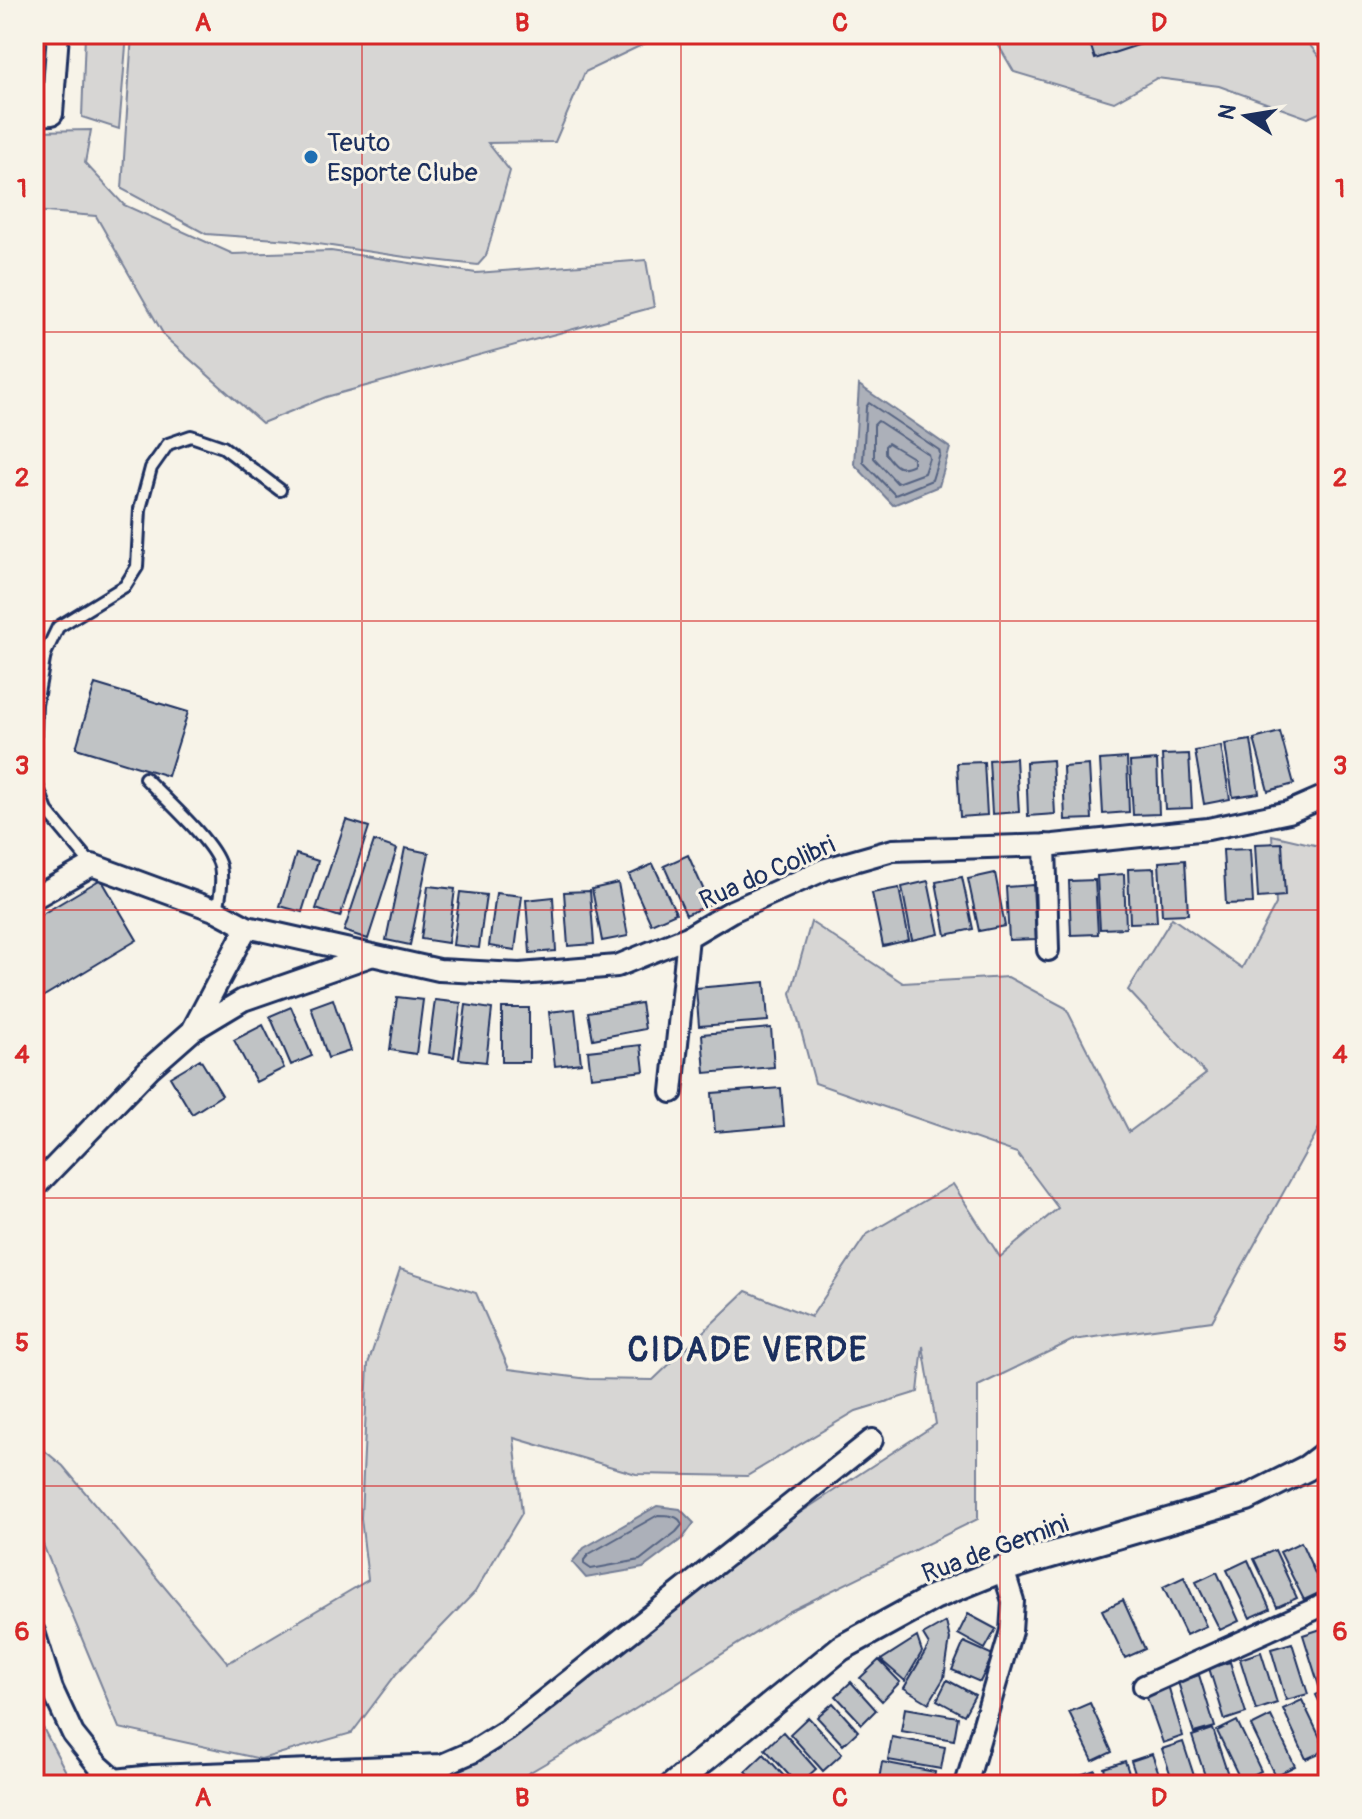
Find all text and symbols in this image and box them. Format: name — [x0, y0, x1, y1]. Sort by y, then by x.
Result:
text: A — [195, 7, 212, 39]
text: B — [515, 7, 529, 39]
text: C — [832, 7, 848, 39]
text: D — [1151, 7, 1167, 39]
north arrow — [1206, 76, 1286, 156]
text: N — [1212, 102, 1243, 122]
place label: Teuto Esporte Clube — [327, 127, 478, 189]
marker: Teuto Esporte Clube — [302, 148, 320, 166]
text: 1 — [17, 173, 27, 205]
text: 1 — [1335, 173, 1345, 205]
text: 2 — [15, 462, 29, 494]
text: 2 — [1333, 462, 1347, 494]
text: 3 — [15, 750, 29, 782]
text: 3 — [1333, 750, 1347, 782]
street label: Rua do Colibri — [695, 829, 840, 917]
text: 4 — [14, 1039, 30, 1071]
text: 4 — [1332, 1039, 1348, 1071]
text: 5 — [15, 1327, 29, 1359]
text: 5 — [1333, 1327, 1347, 1359]
district label: CIDADE VERDE — [627, 1329, 869, 1372]
street label: Rua de Gemini — [918, 1508, 1073, 1590]
text: 6 — [14, 1616, 30, 1648]
text: 6 — [1332, 1616, 1348, 1648]
text: A — [195, 1782, 212, 1814]
text: B — [515, 1782, 529, 1814]
text: C — [832, 1782, 848, 1814]
text: D — [1151, 1782, 1167, 1814]

